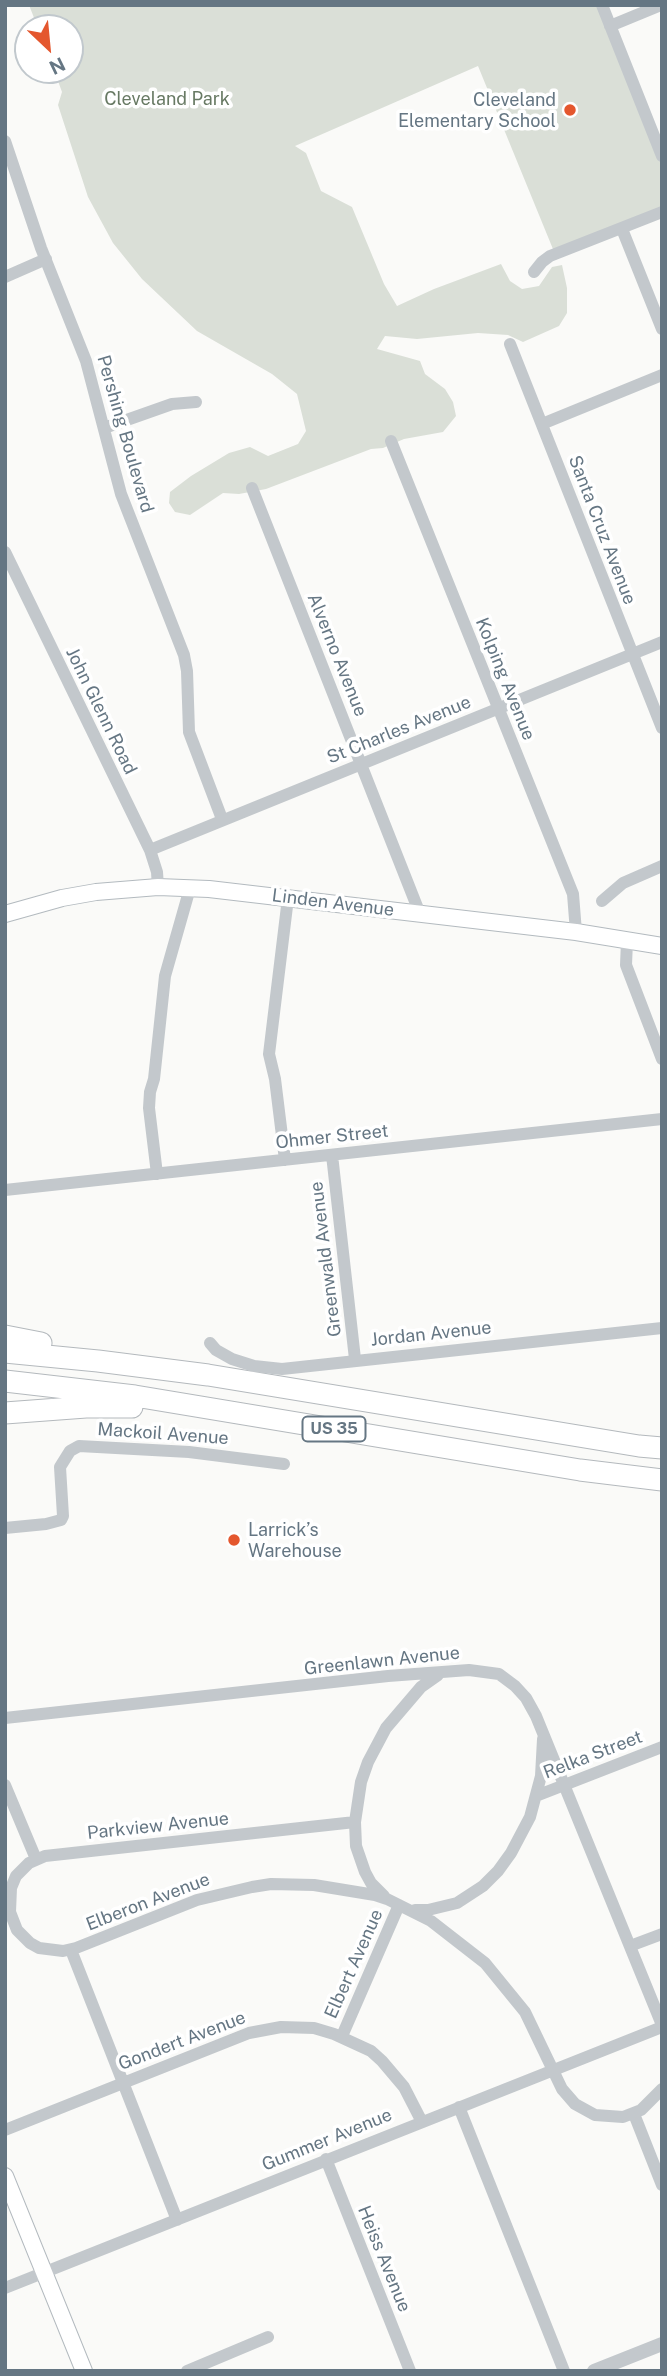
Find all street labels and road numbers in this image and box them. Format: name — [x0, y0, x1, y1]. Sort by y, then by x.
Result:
street label: Pershing Boulevard — [92, 353, 158, 515]
street label: Santa Cruz Avenue — [564, 452, 640, 608]
street label: Alverno Avenue — [302, 590, 372, 720]
street label: Kolping Avenue — [471, 615, 539, 743]
street label: John Glenn Road — [61, 644, 141, 778]
street label: St Charles Avenue — [324, 691, 474, 769]
street label: Linden Avenue — [271, 885, 395, 921]
street label: Ohmer Street — [275, 1120, 389, 1154]
street label: Greenwald Avenue — [306, 1180, 346, 1338]
street label: Jordan Avenue — [370, 1317, 492, 1351]
road number: US 35 — [302, 1416, 366, 1442]
street label: Mackoil Avenue — [97, 1419, 229, 1449]
street label: Greenlawn Avenue — [303, 1642, 461, 1680]
street label: Relka Street — [540, 1726, 646, 1784]
street label: Parkview Avenue — [86, 1808, 230, 1844]
street label: Elberon Avenue — [83, 1868, 213, 1936]
street label: Elbert Avenue — [320, 1906, 388, 2022]
street label: Gondert Avenue — [115, 2007, 249, 2075]
street label: Gummer Avenue — [259, 2104, 395, 2176]
street label: Heiss Avenue — [353, 2203, 415, 2315]

